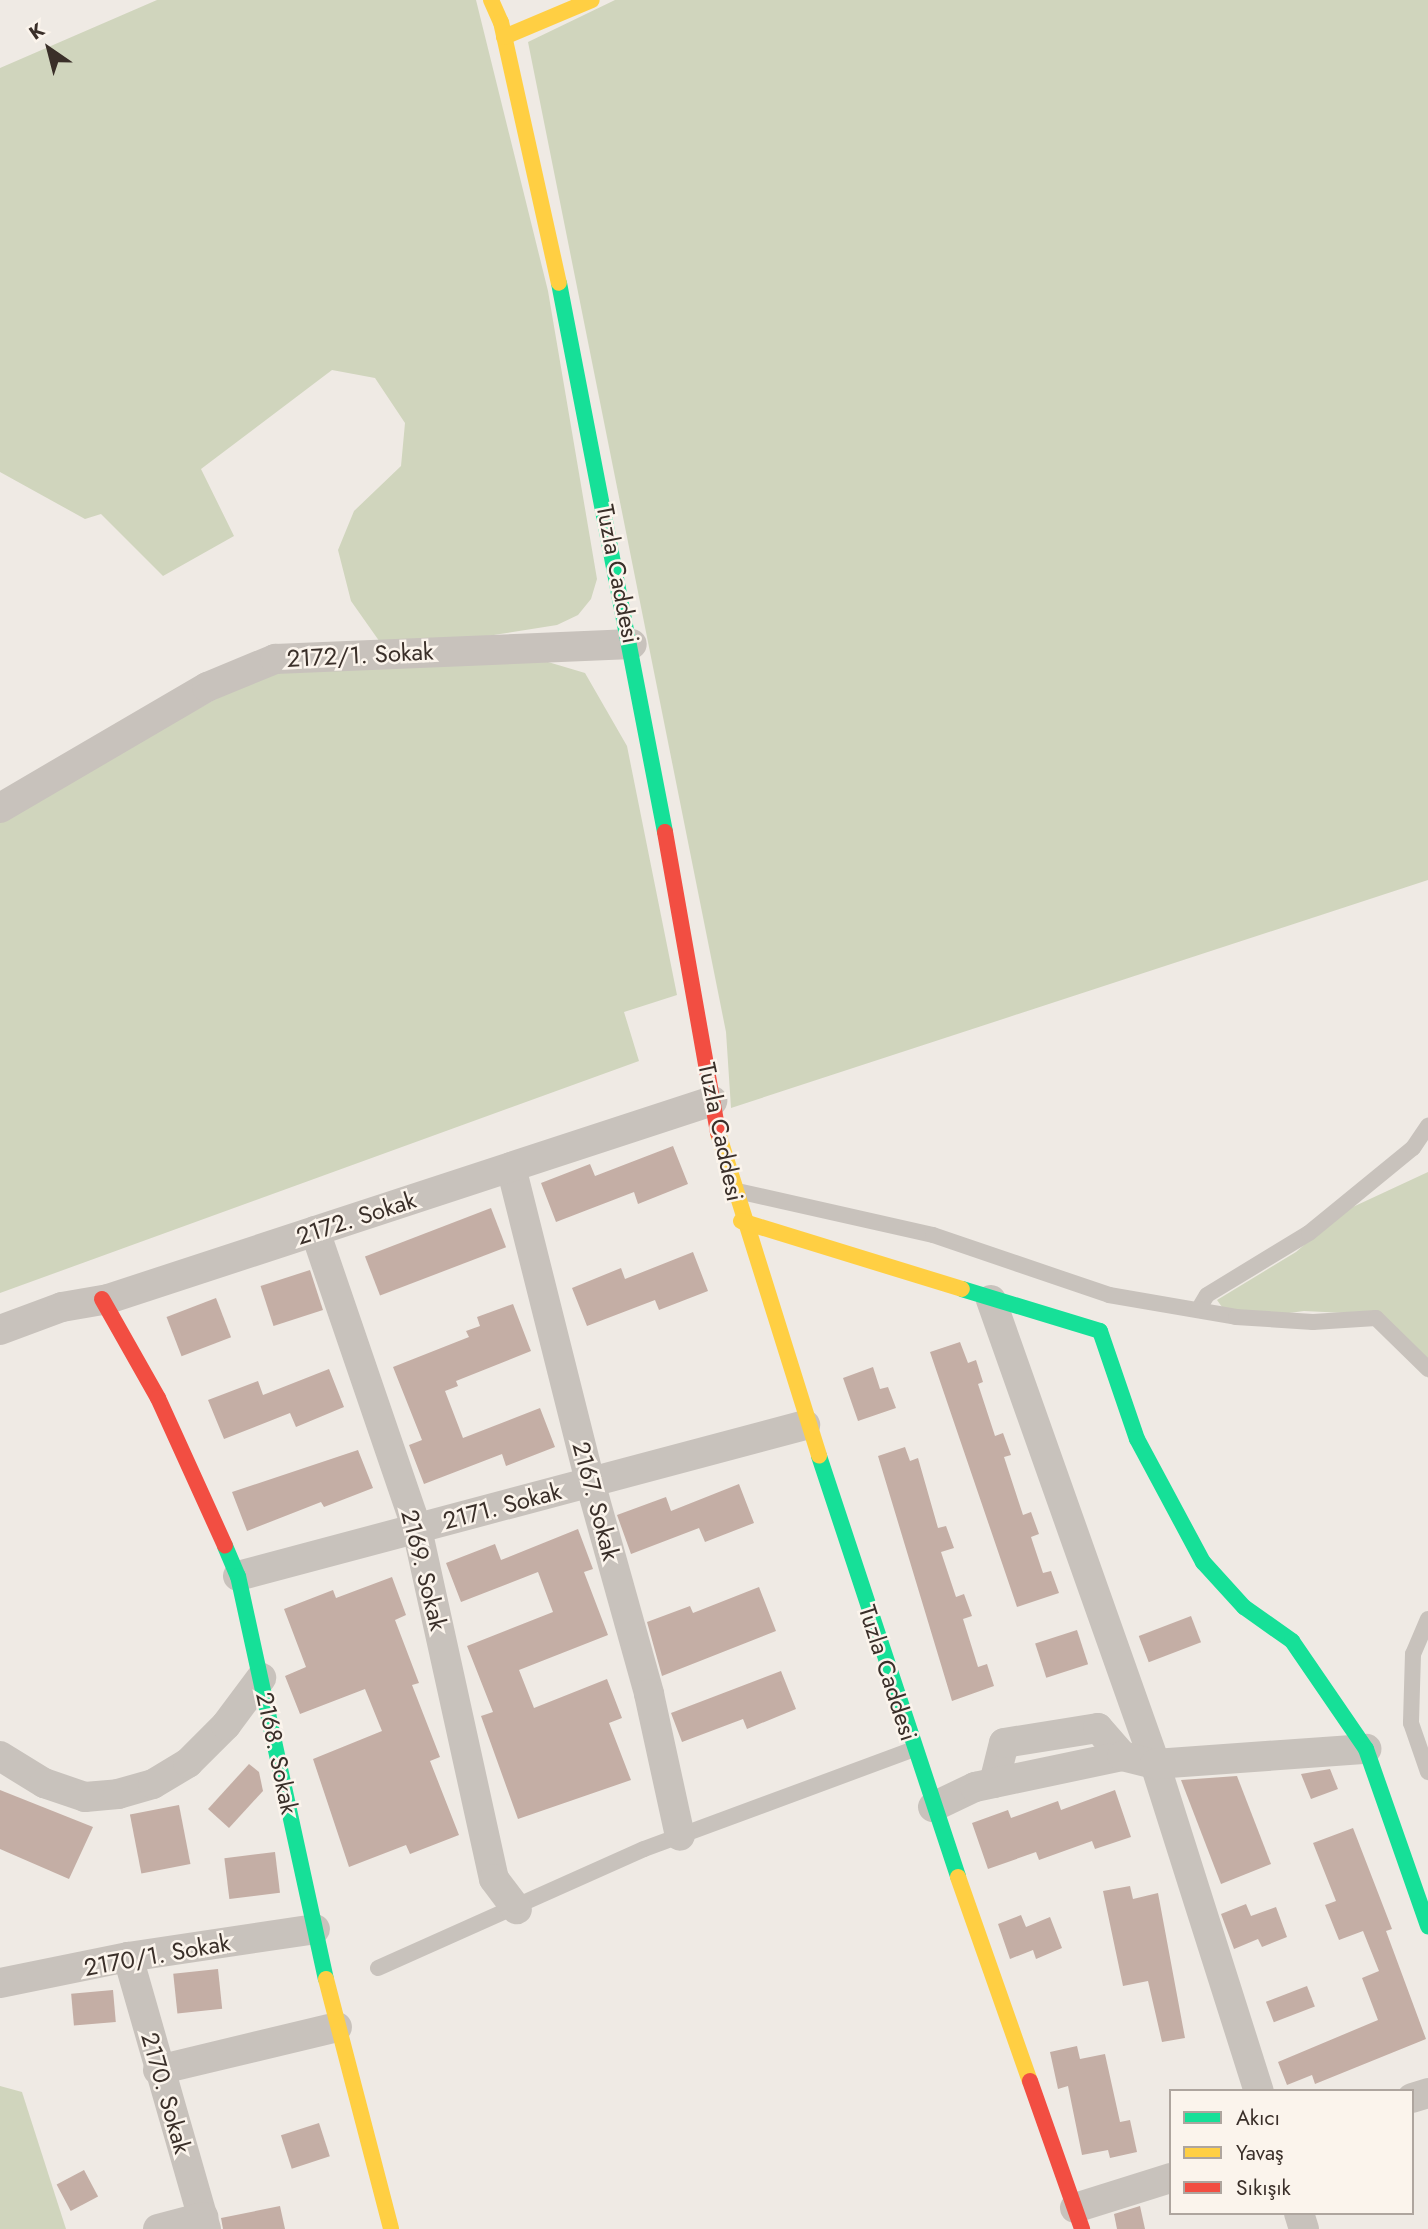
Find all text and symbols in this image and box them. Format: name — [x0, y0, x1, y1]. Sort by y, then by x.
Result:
north arrow — [14, 14, 84, 84]
text: K — [23, 17, 50, 46]
street label: Tuzla Caddesi — [590, 502, 646, 646]
street label: 2172/1. Sokak — [286, 637, 434, 673]
street label: Tuzla Caddesi — [692, 1060, 750, 1204]
street label: 2172. Sokak — [293, 1185, 419, 1251]
street label: 2167. Sokak — [566, 1438, 626, 1564]
street label: 2171. Sokak — [440, 1476, 564, 1536]
street label: 2169. Sokak — [395, 1506, 453, 1634]
street label: Tuzla Caddesi — [853, 1602, 923, 1744]
street label: 2168. Sokak — [250, 1689, 304, 1817]
street label: 2170/1. Sokak — [82, 1928, 232, 1982]
street label: 2170. Sokak — [135, 2029, 197, 2157]
legend — [1169, 2089, 1414, 2215]
text: Akıcı — [1236, 2103, 1280, 2133]
text: Yavaş — [1236, 2138, 1283, 2168]
text: Sıkışık — [1236, 2173, 1291, 2203]

